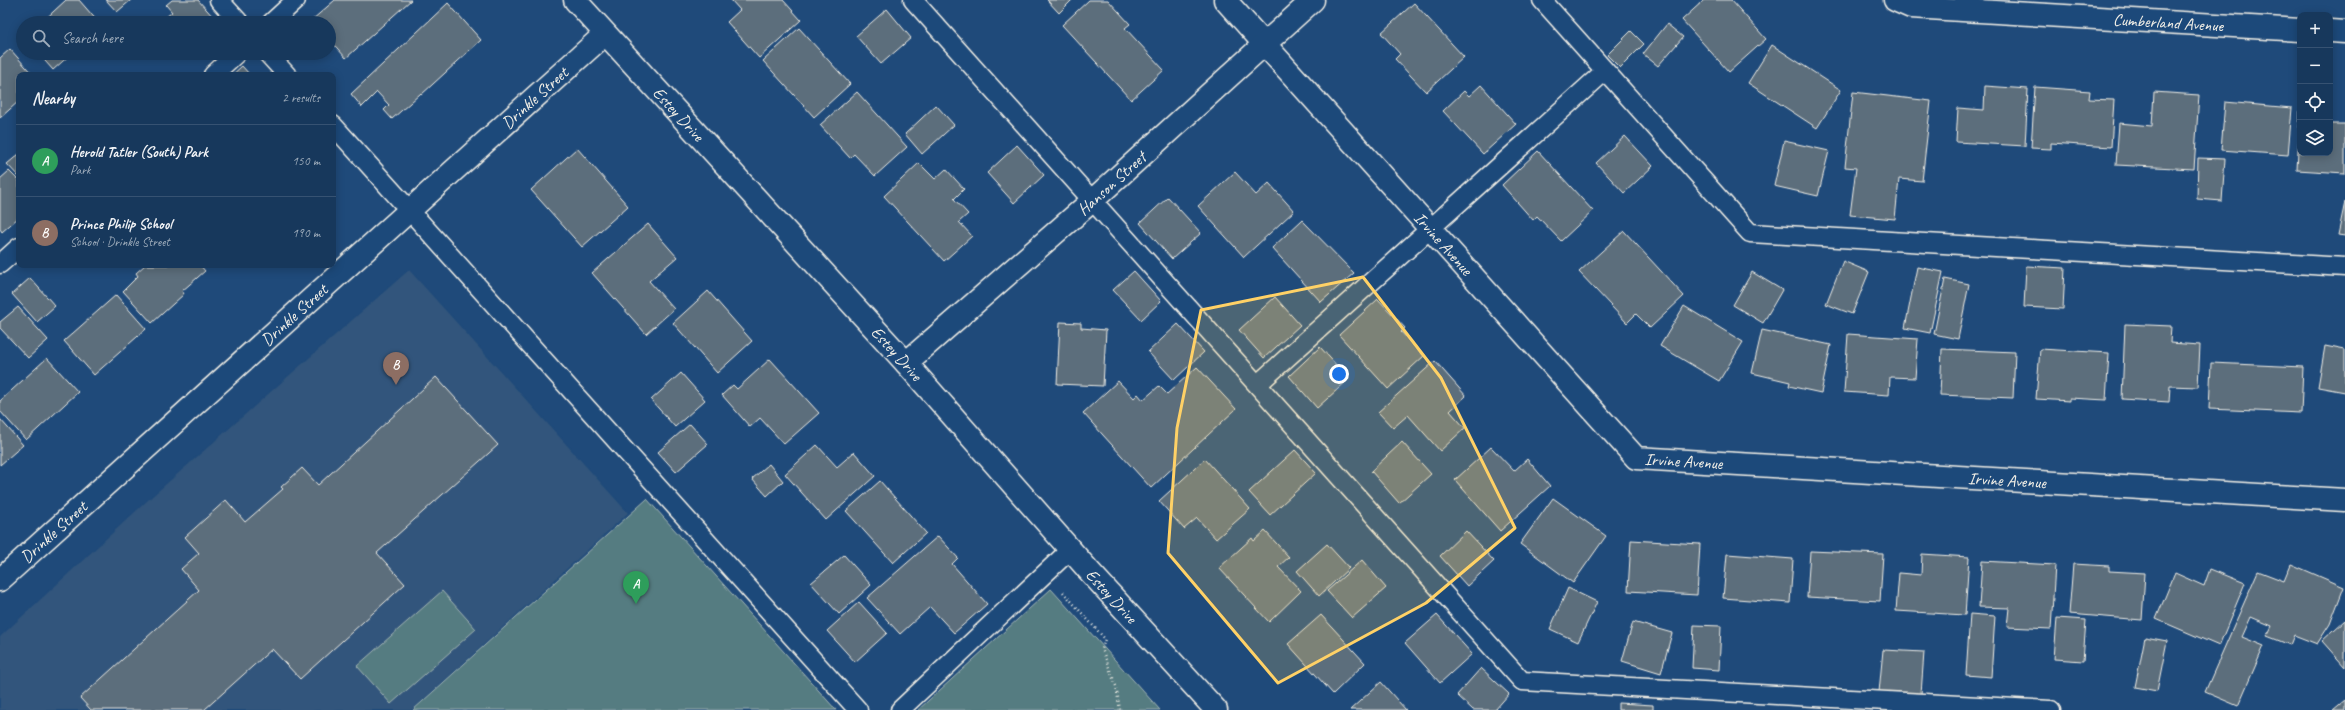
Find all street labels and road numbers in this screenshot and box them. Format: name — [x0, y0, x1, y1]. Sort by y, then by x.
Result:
street label: Cumberland Avenue — [2112, 9, 2225, 37]
street label: Drinkle Street — [497, 61, 574, 133]
street label: Estey Drive — [648, 83, 710, 147]
street label: Hanson Street — [1073, 146, 1152, 220]
street label: Irvine Avenue — [1409, 208, 1478, 281]
street label: Drinkle Street — [257, 278, 334, 351]
street label: Estey Drive — [867, 322, 928, 386]
street label: Irvine Avenue — [1644, 449, 1725, 474]
street label: Irvine Avenue — [1967, 468, 2048, 493]
street label: Drinkle Street — [16, 495, 93, 568]
street label: Estey Drive — [1081, 565, 1143, 629]

